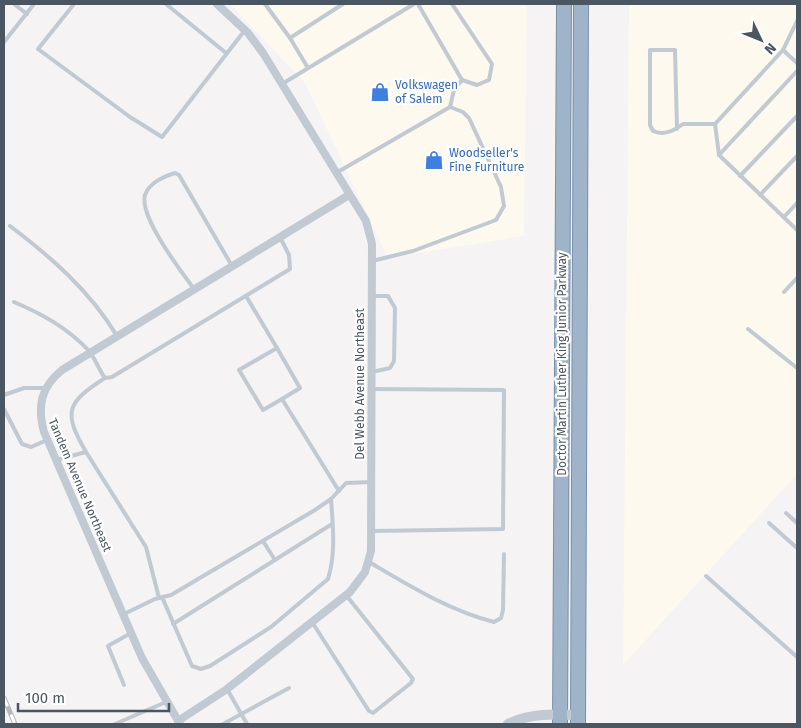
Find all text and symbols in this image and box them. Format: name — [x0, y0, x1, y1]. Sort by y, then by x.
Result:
north arrow — [736, 15, 786, 65]
text: N — [761, 39, 780, 58]
place label: Volkswagen of Salem — [395, 78, 458, 106]
shop icon: Volkswagen of Salem — [369, 81, 391, 103]
place label: Woodseller's Fine Furniture — [449, 146, 524, 174]
shop icon: Woodseller's Fine Furniture — [423, 149, 445, 171]
street label: Doctor Martin Luther King Junior Parkway — [555, 252, 569, 476]
street label: Del Webb Avenue Northeast — [353, 307, 367, 460]
street label: Tandem Avenue Northeast — [46, 416, 115, 554]
scale bar — [18, 680, 169, 712]
text: 100 m — [25, 689, 65, 707]

